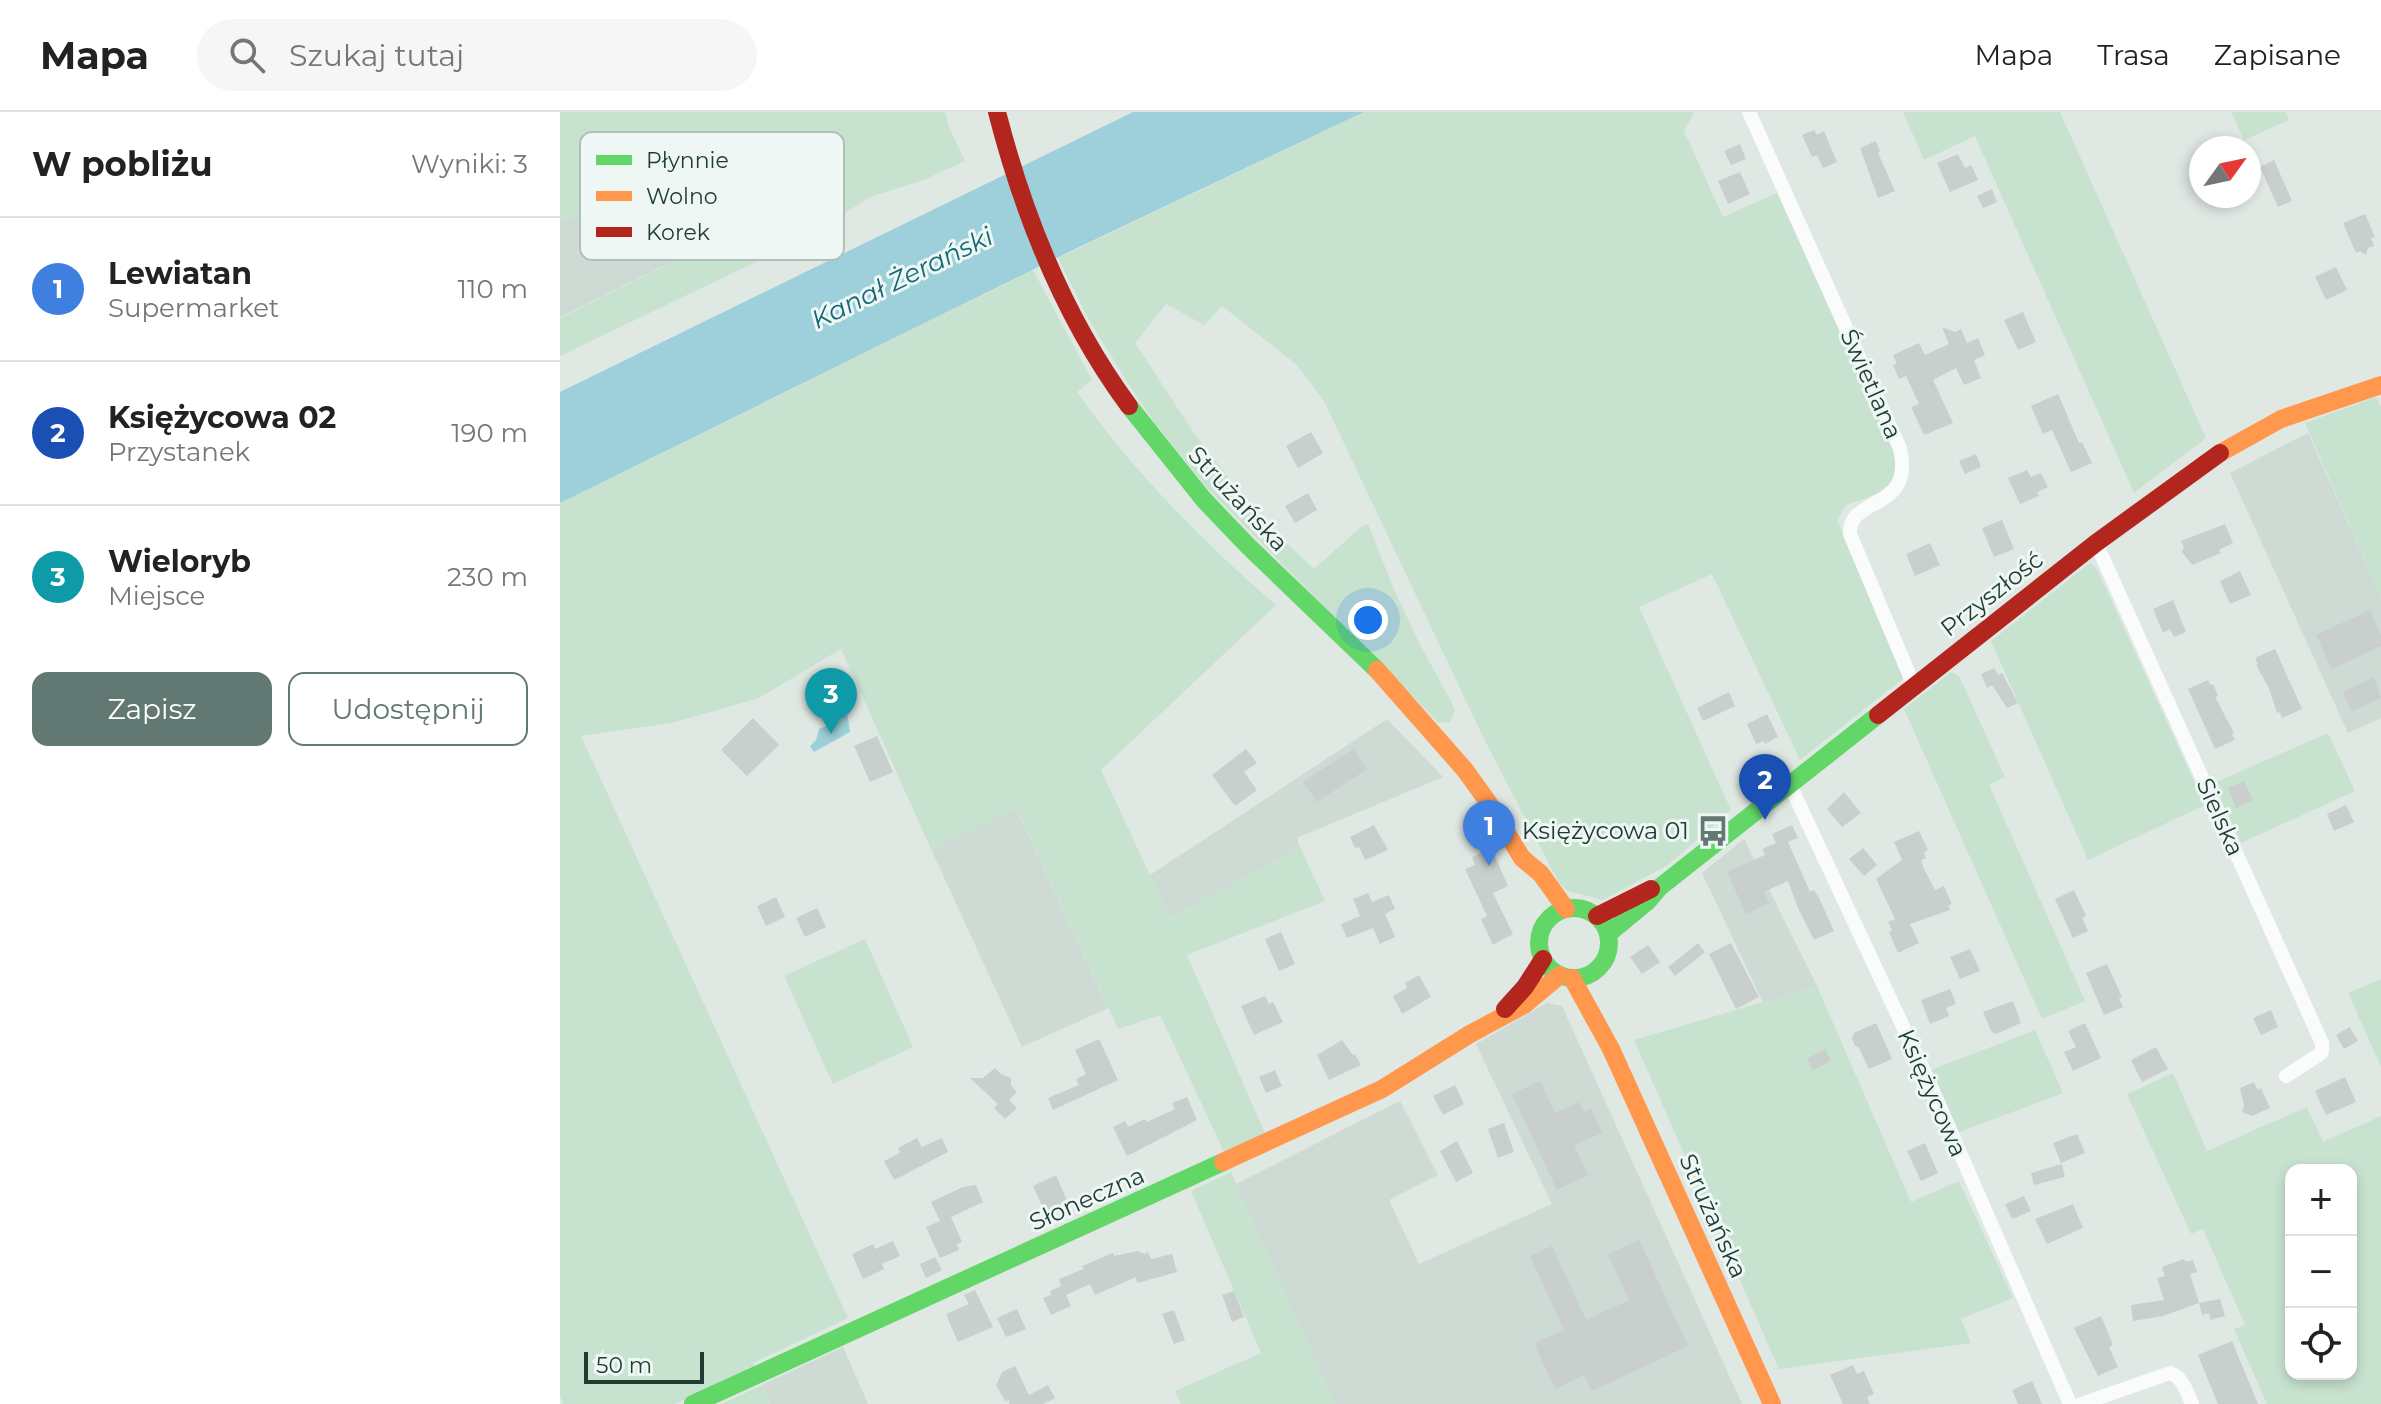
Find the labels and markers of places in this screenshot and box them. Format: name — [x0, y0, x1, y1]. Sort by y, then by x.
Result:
pin: 3 — [805, 668, 857, 734]
pin: 2 — [1739, 754, 1791, 820]
pin: 1 — [1463, 800, 1515, 866]
bus stop icon: Księżycowa 01 — [1696, 814, 1730, 848]
place label: Księżycowa 01 — [1522, 816, 1689, 845]

